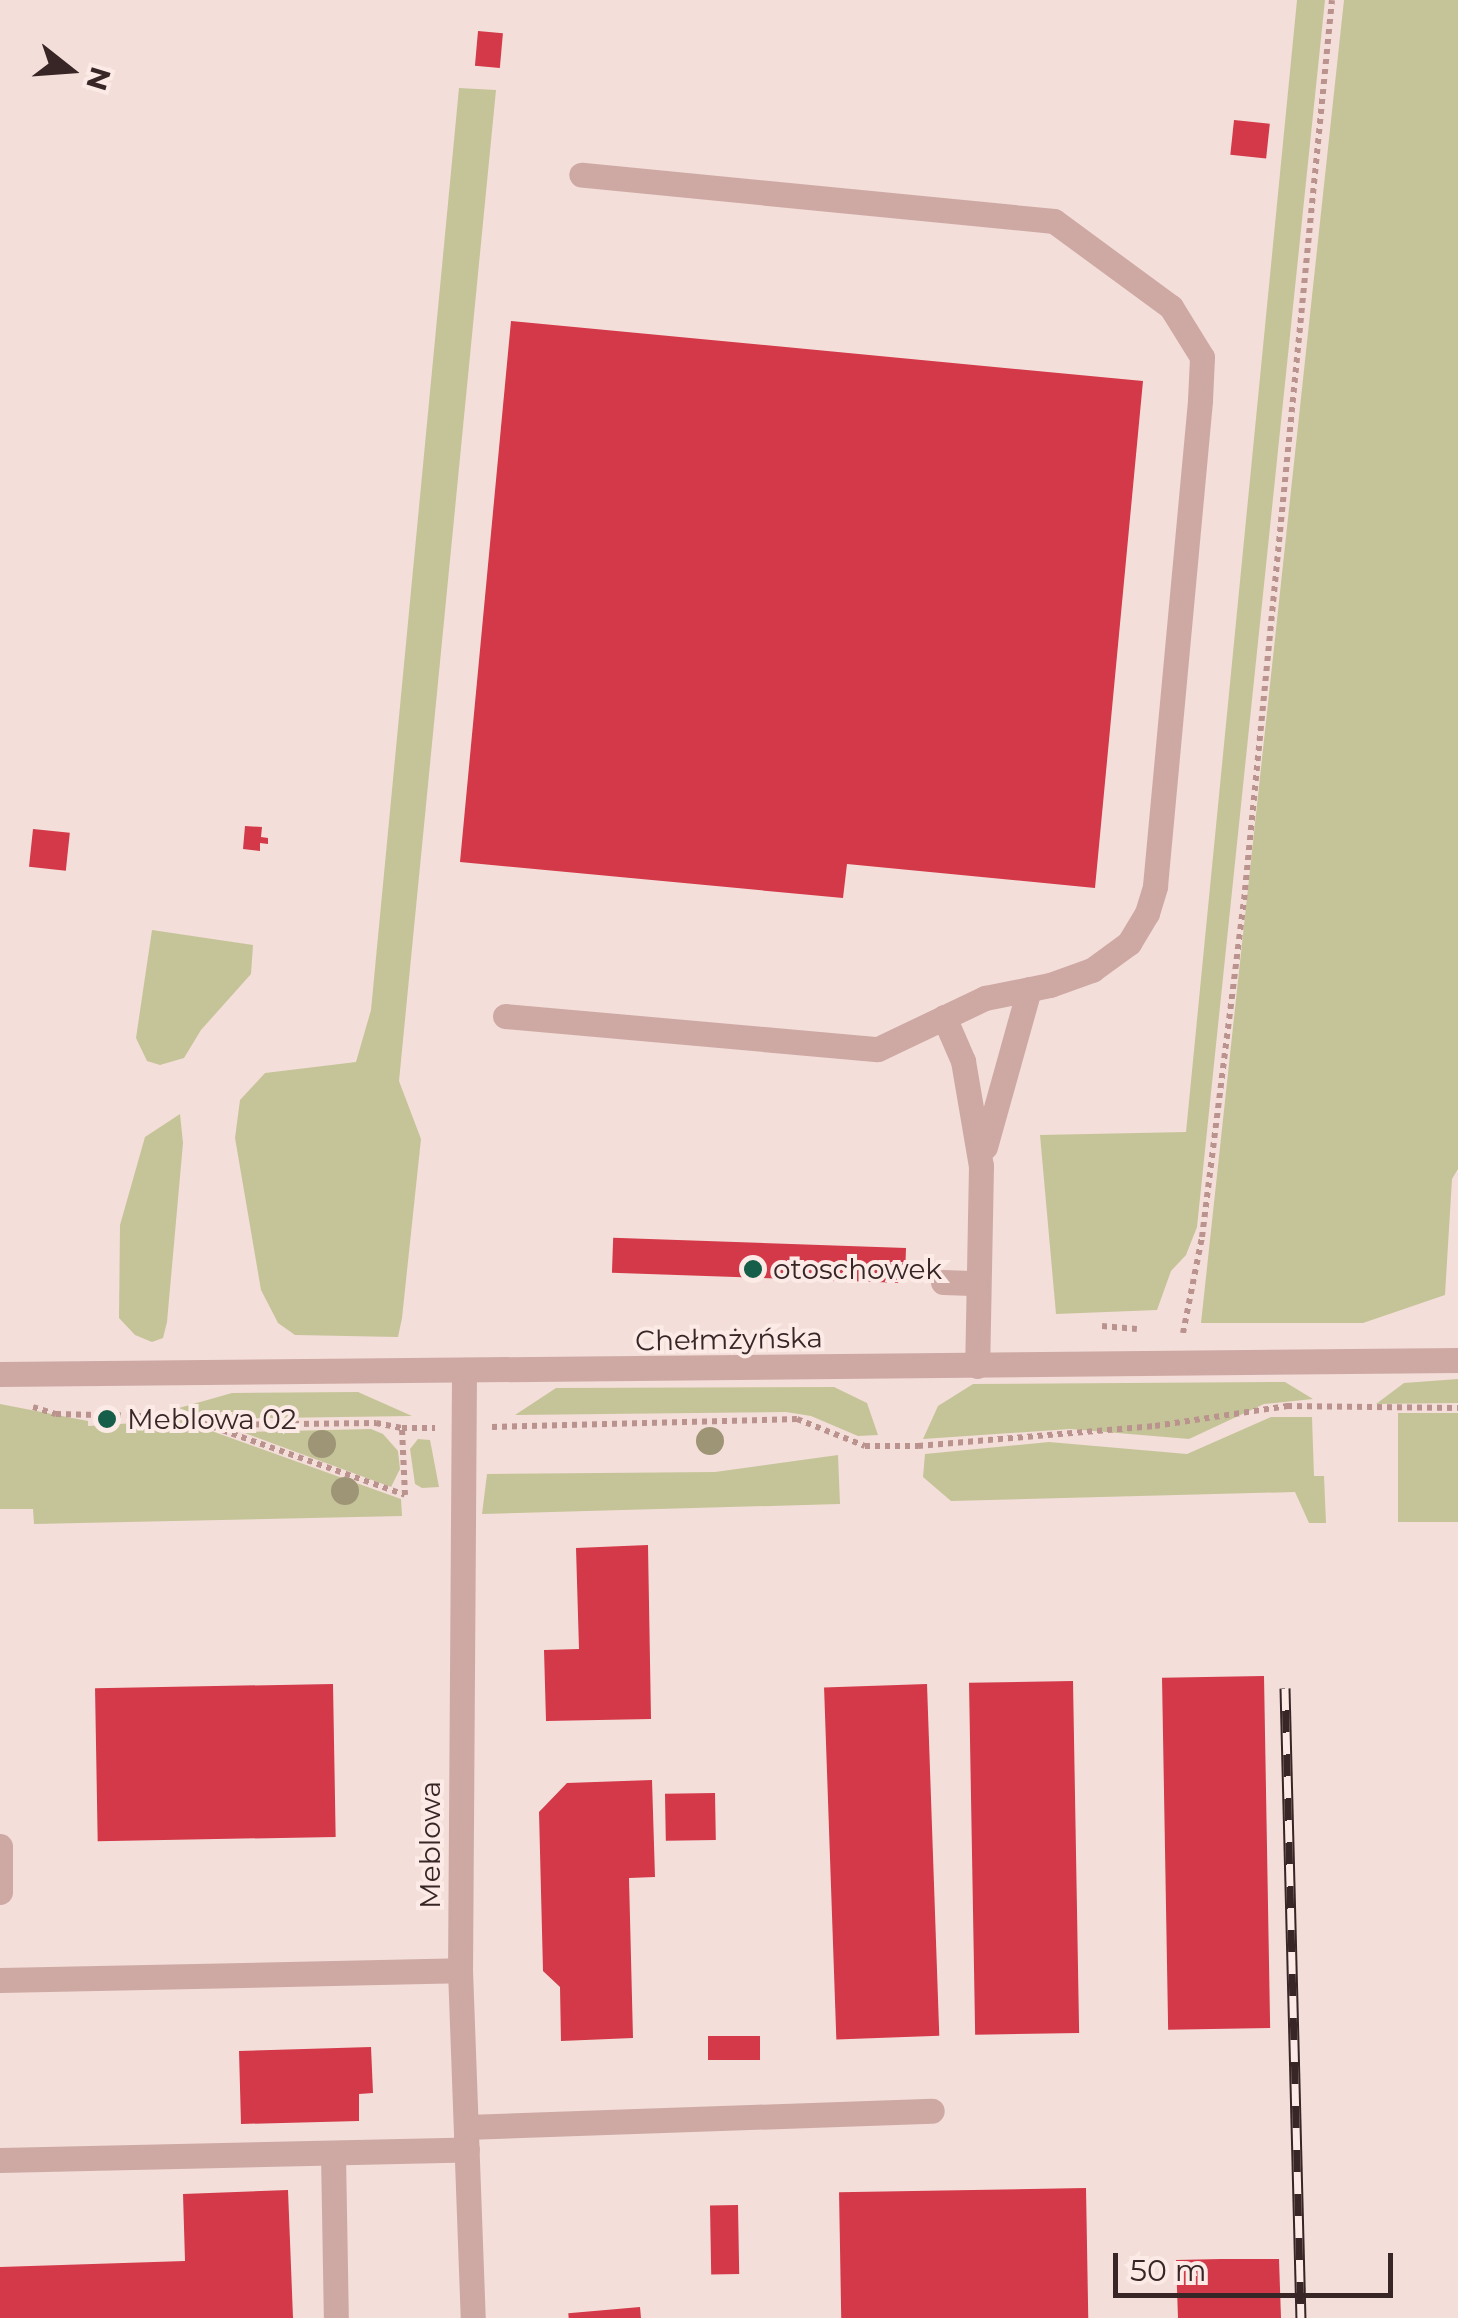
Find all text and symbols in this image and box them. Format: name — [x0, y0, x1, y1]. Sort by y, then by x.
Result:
north arrow — [20, 20, 120, 120]
text: N — [79, 63, 118, 95]
place label: otoschowek — [773, 1252, 942, 1286]
marker: otoschowek — [742, 1258, 764, 1280]
street label: Chełmżyńska — [635, 1321, 823, 1357]
place label: Meblowa 02 — [127, 1402, 297, 1436]
marker: Meblowa 02 — [96, 1408, 118, 1430]
street label: Meblowa — [413, 1781, 447, 1909]
scale bar — [1118, 2233, 1398, 2295]
text: 50 m — [1130, 2252, 1207, 2289]

